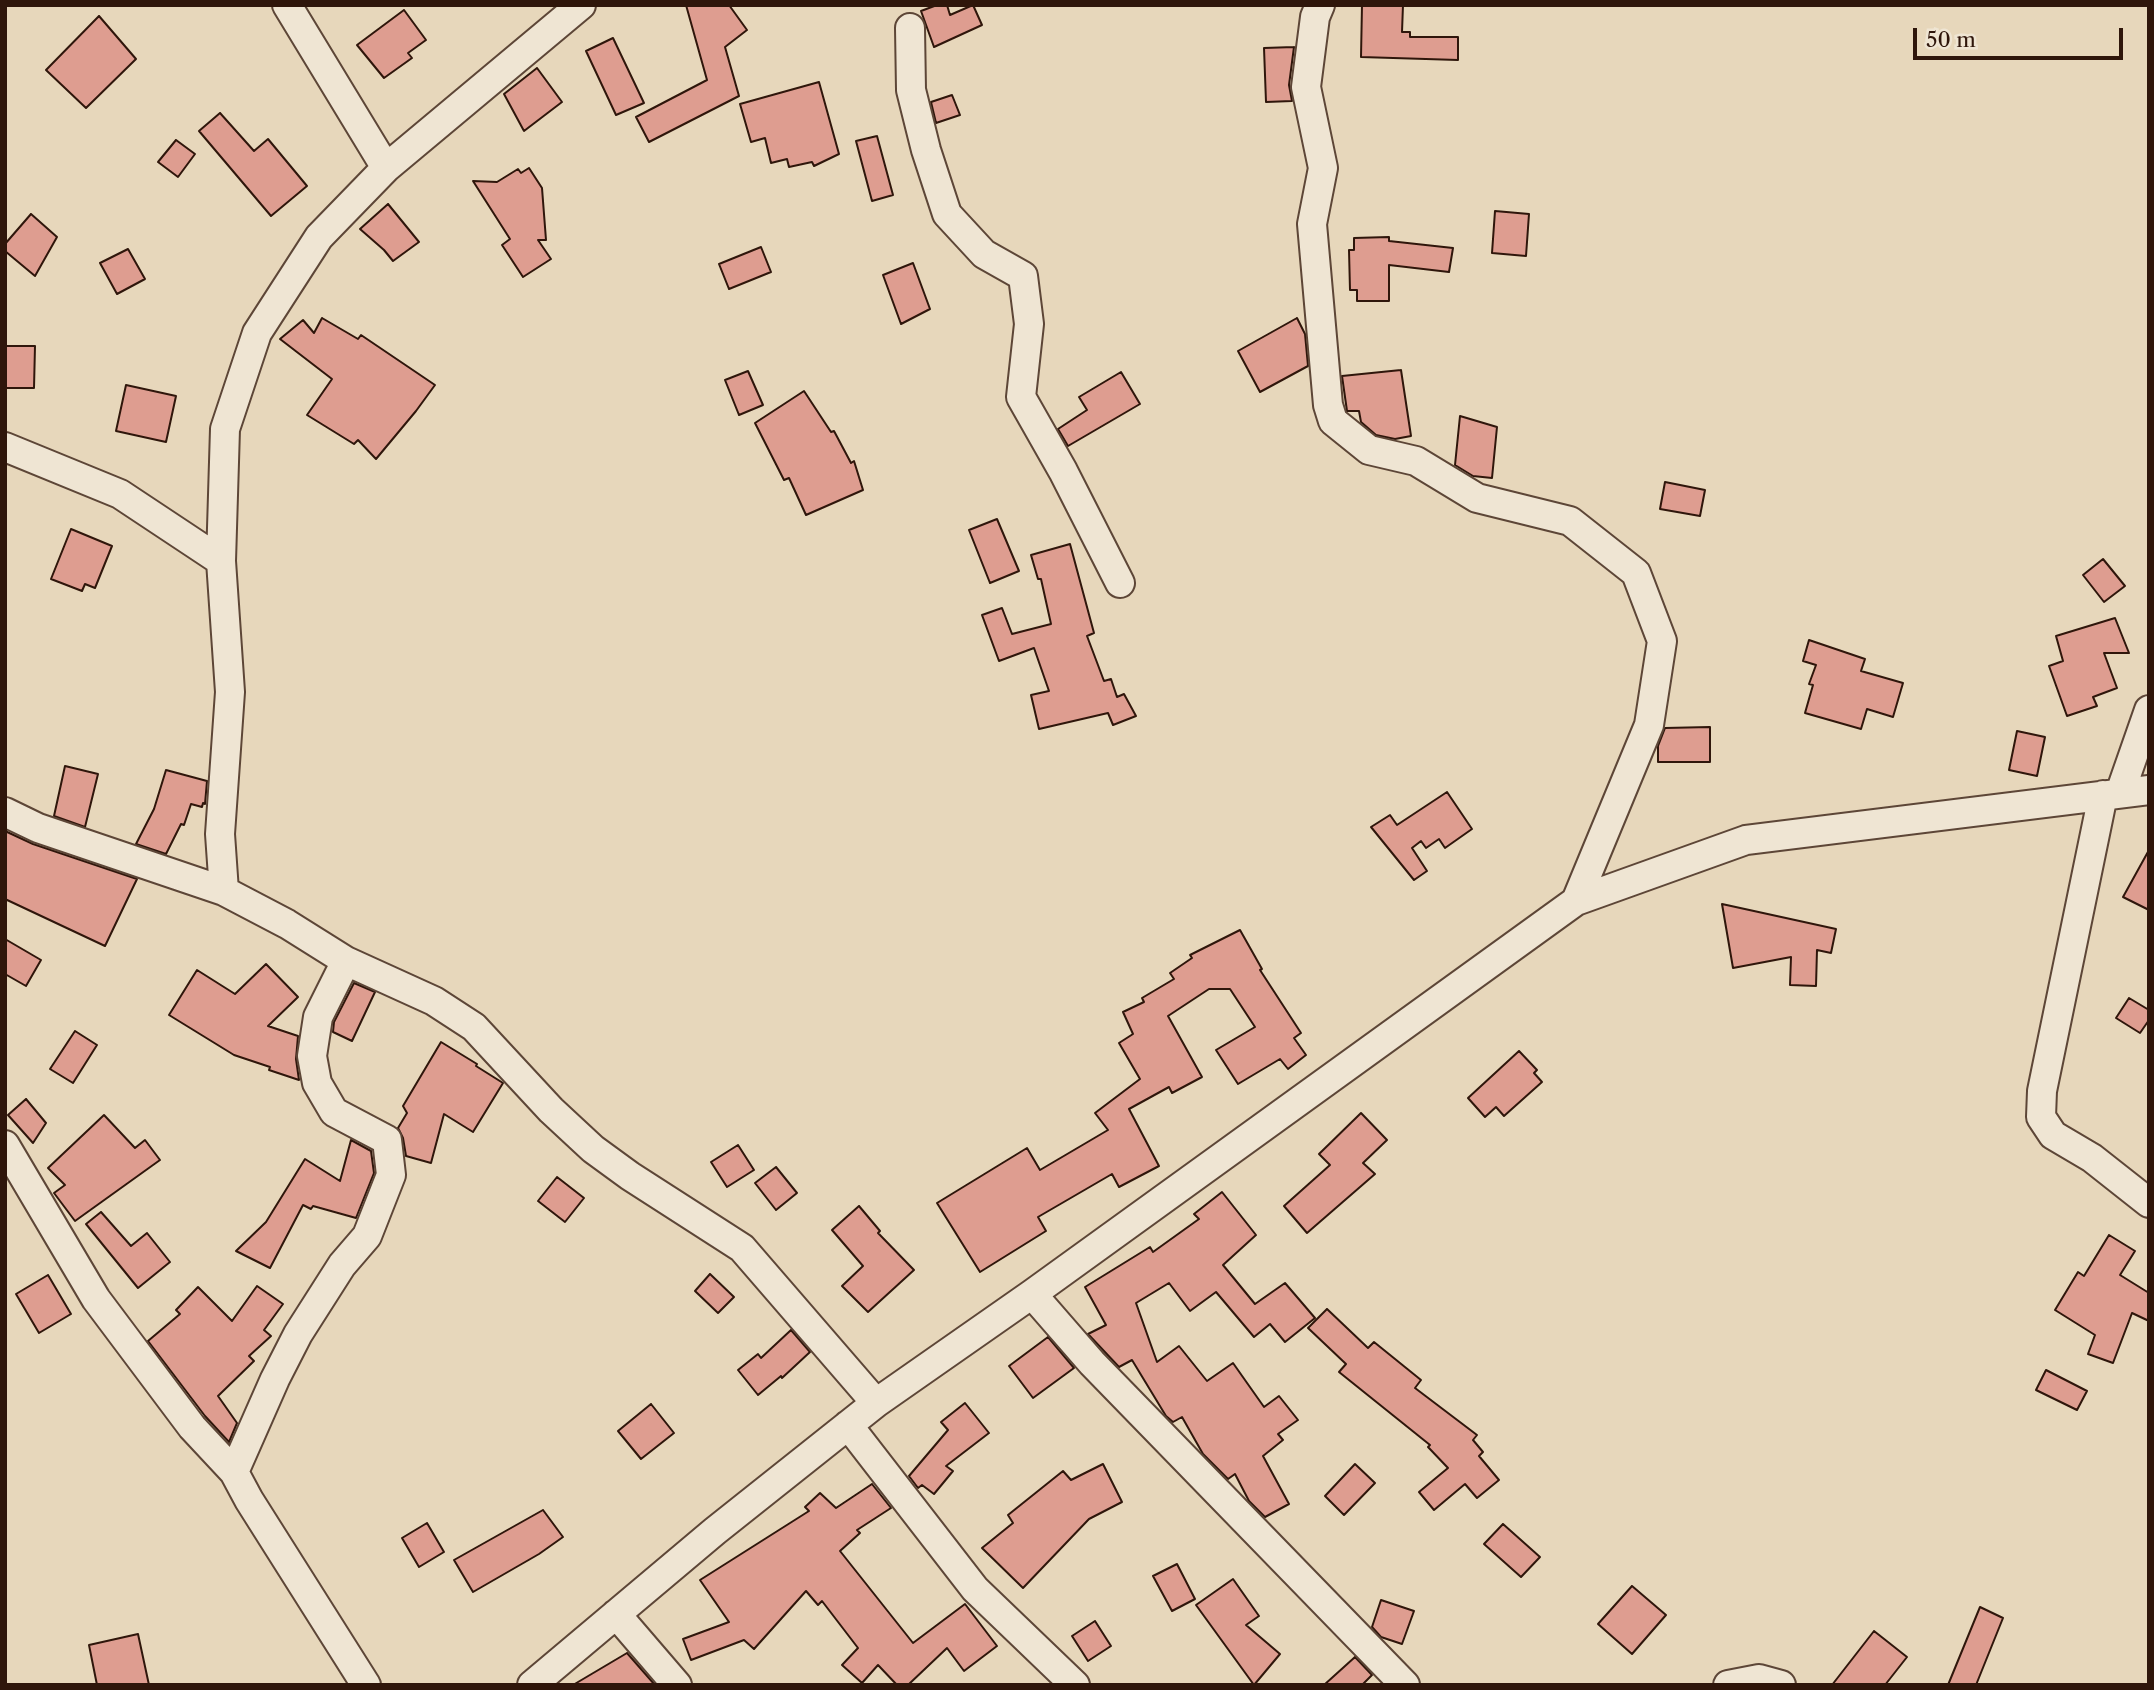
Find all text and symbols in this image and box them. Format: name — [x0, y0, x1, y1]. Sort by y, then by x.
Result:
scale bar — [1916, 14, 2126, 58]
text: 50 m — [1926, 27, 1976, 52]

